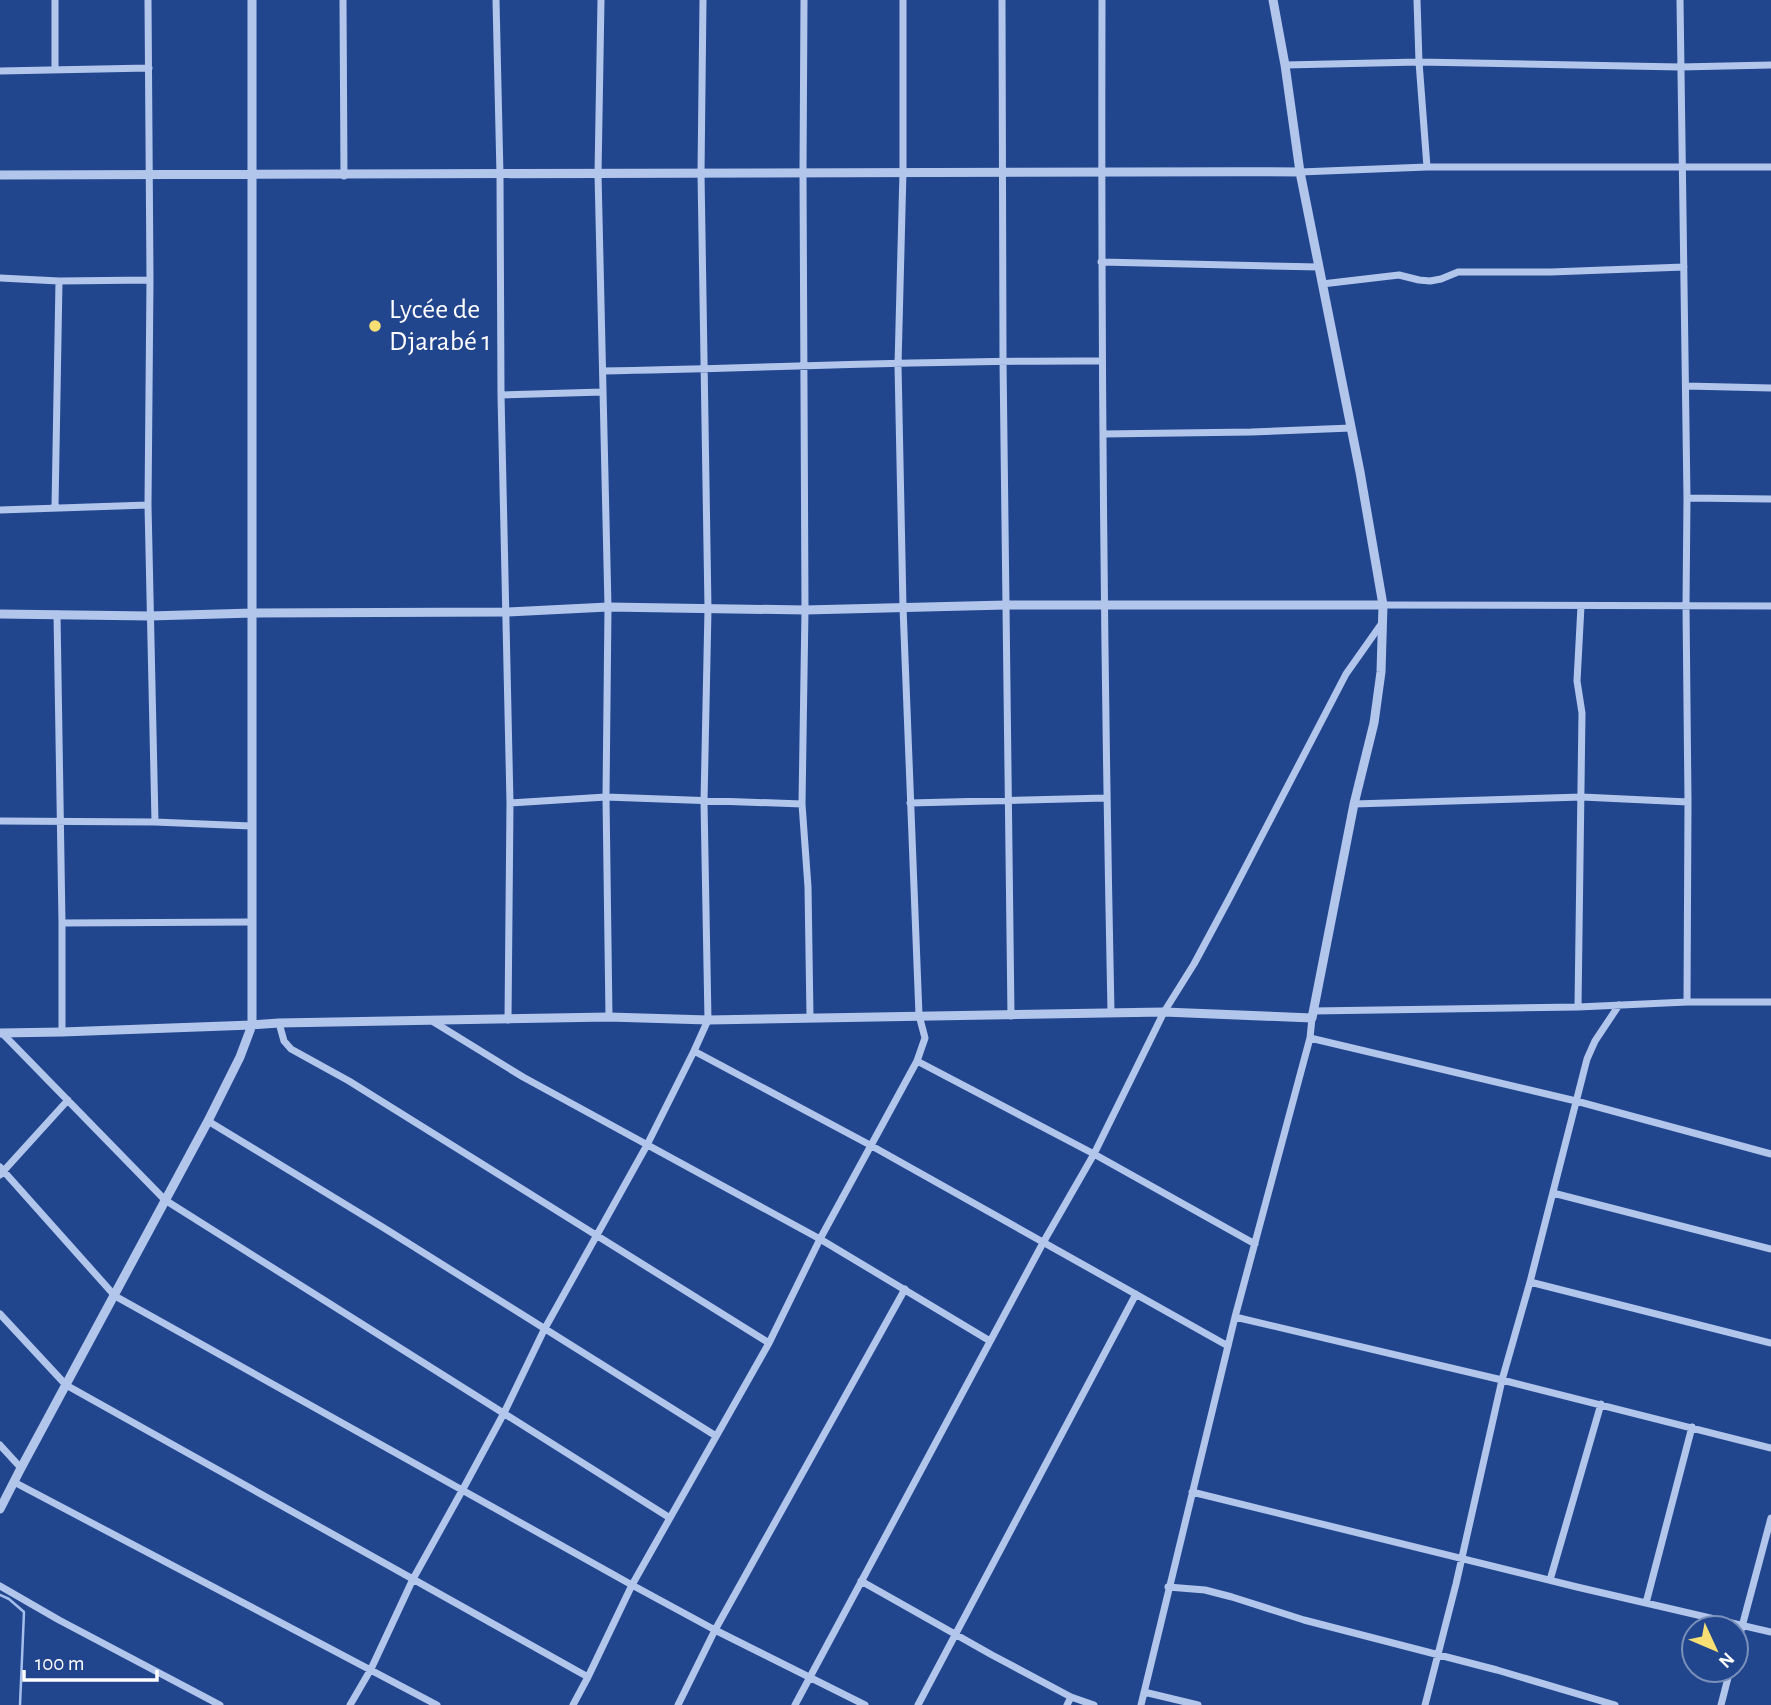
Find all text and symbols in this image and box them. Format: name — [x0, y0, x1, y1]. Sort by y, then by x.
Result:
place label: Lycée de Djarabé 1 — [389, 296, 491, 356]
marker: Lycée de Djarabé 1 — [367, 318, 383, 334]
north arrow — [1680, 1614, 1750, 1684]
scale bar — [24, 1638, 158, 1682]
text: N — [1715, 1648, 1738, 1671]
text: 100 m — [35, 1653, 85, 1674]

